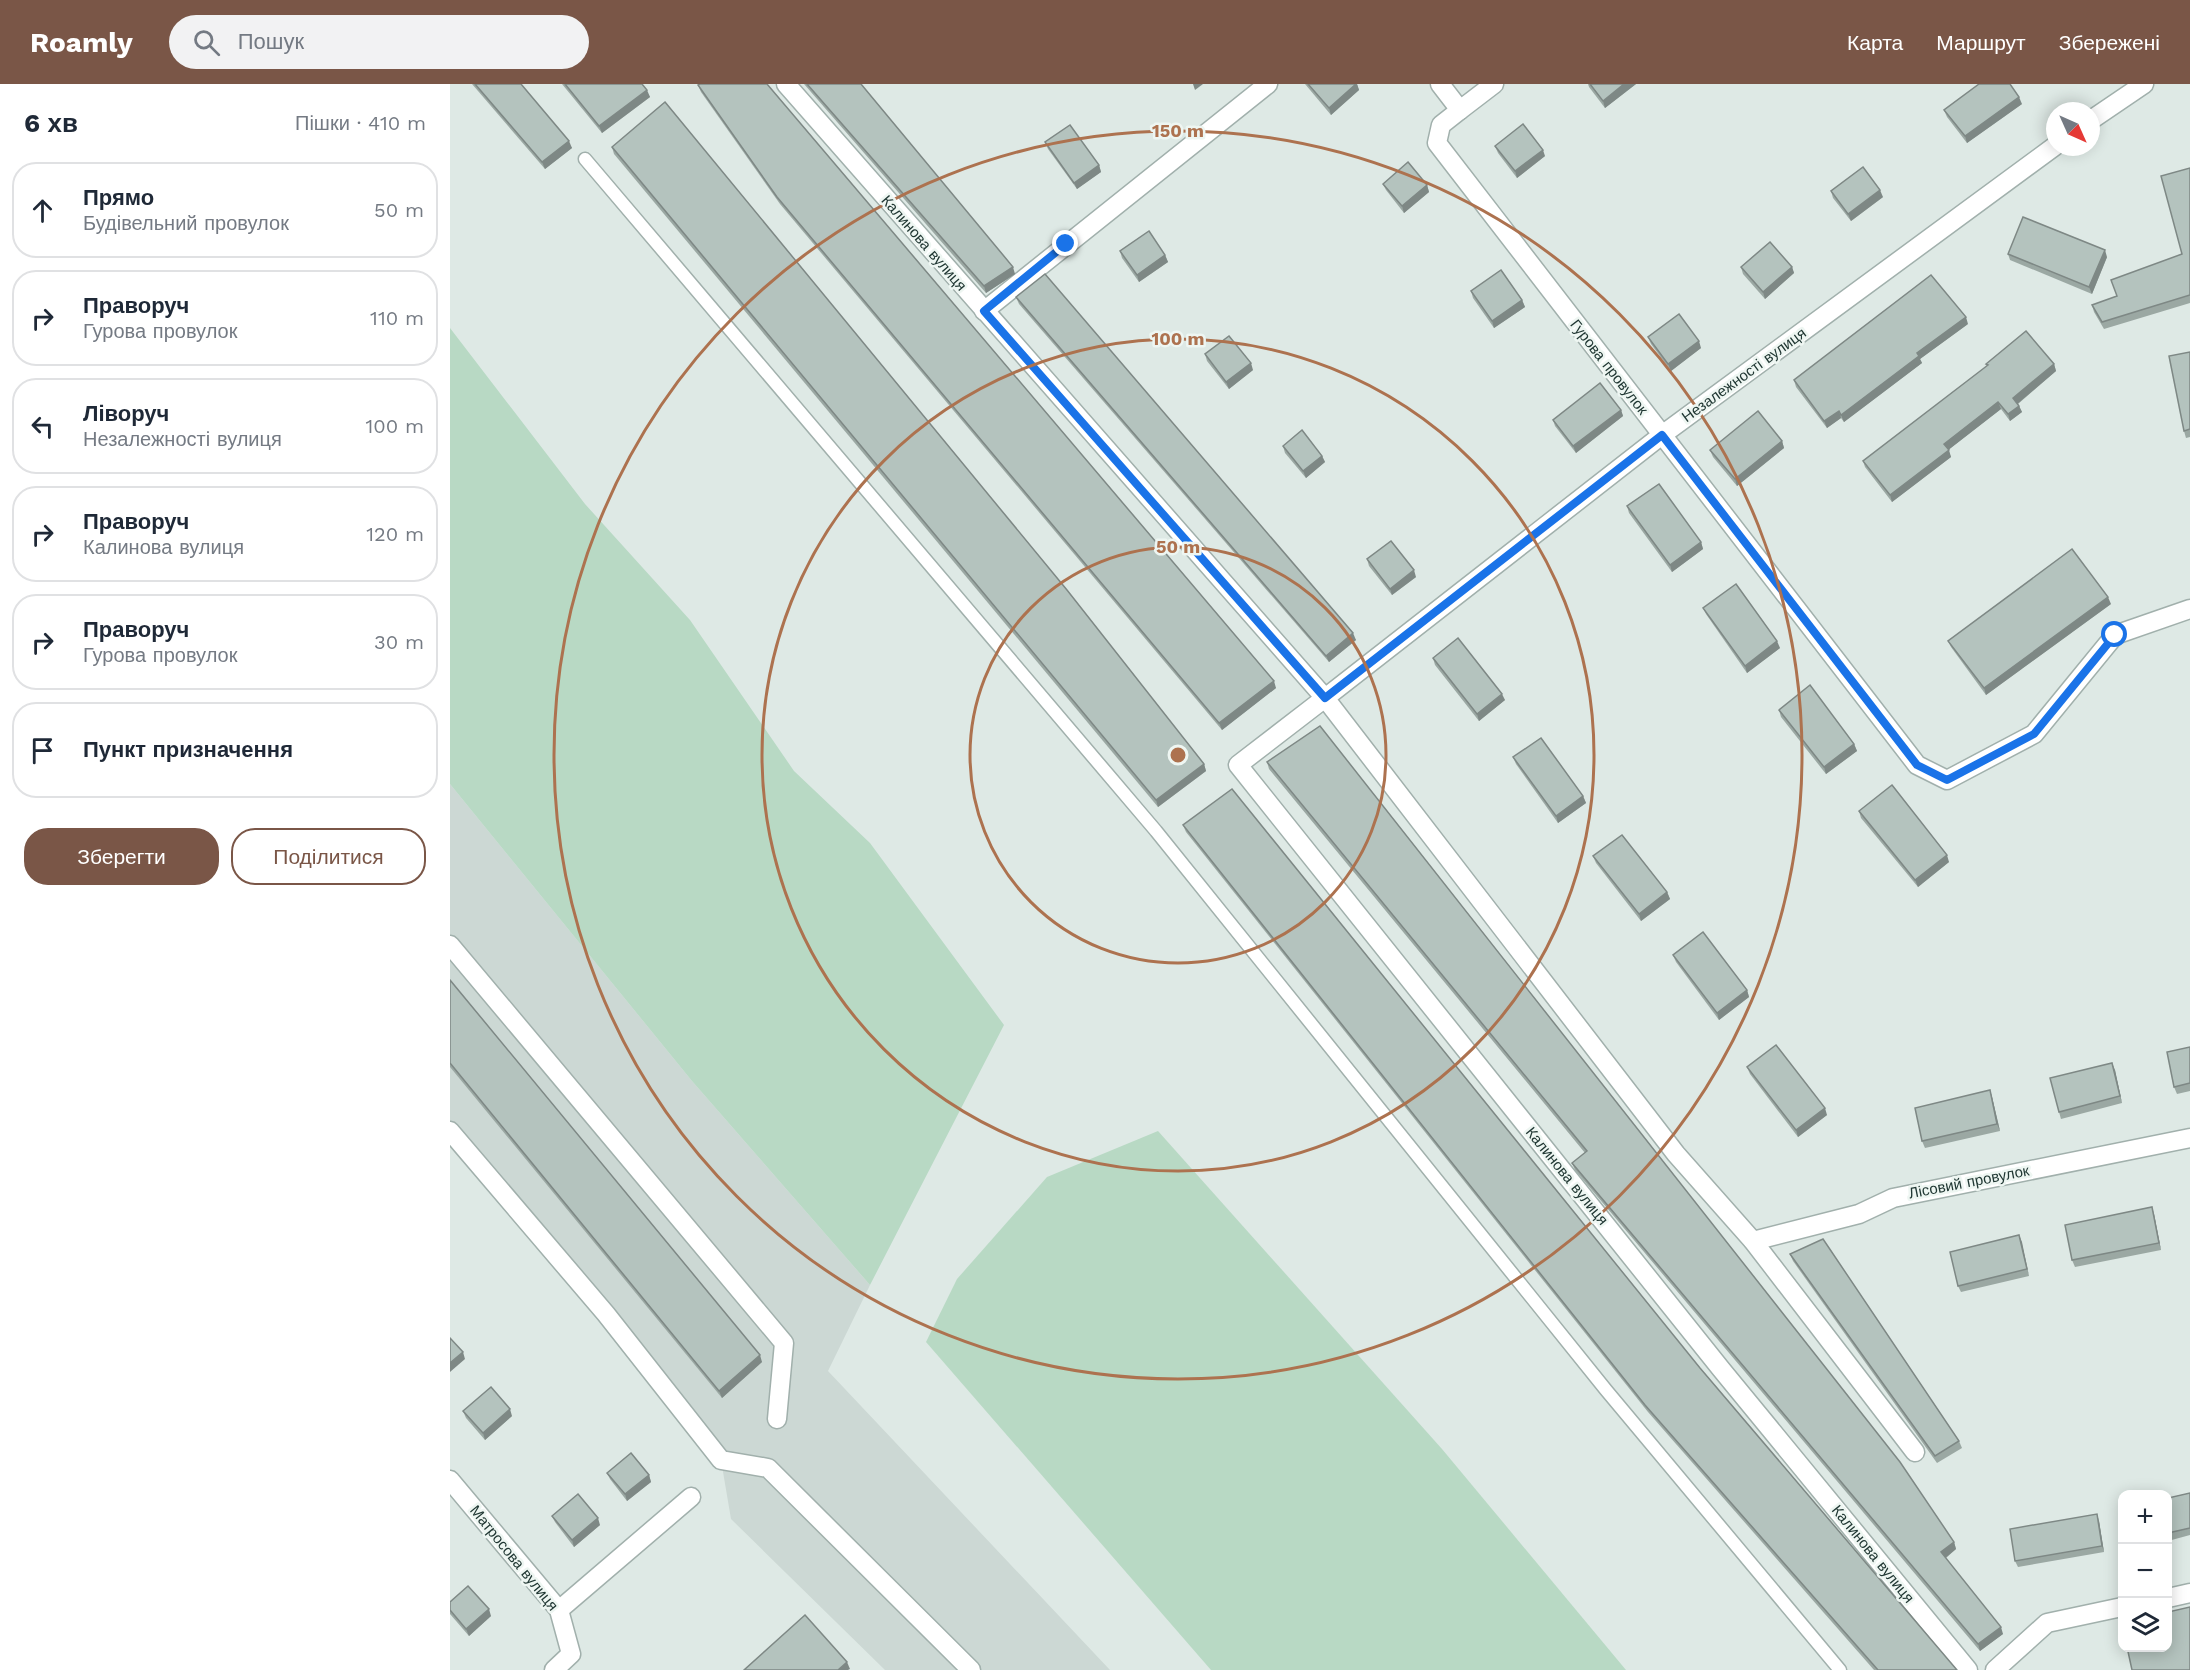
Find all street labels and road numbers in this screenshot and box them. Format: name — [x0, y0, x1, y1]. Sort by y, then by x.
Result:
street label: Калинова вулиця — [878, 192, 970, 294]
street label: Гурова провулок — [1566, 316, 1652, 419]
street label: Незалежності вулиця — [1678, 324, 1810, 426]
street label: Калинова вулиця — [1522, 1123, 1612, 1229]
street label: Лісовий провулок — [1907, 1161, 2031, 1203]
street label: Калинова вулиця — [1828, 1501, 1918, 1607]
street label: Матросова вулиця — [466, 1502, 562, 1614]

